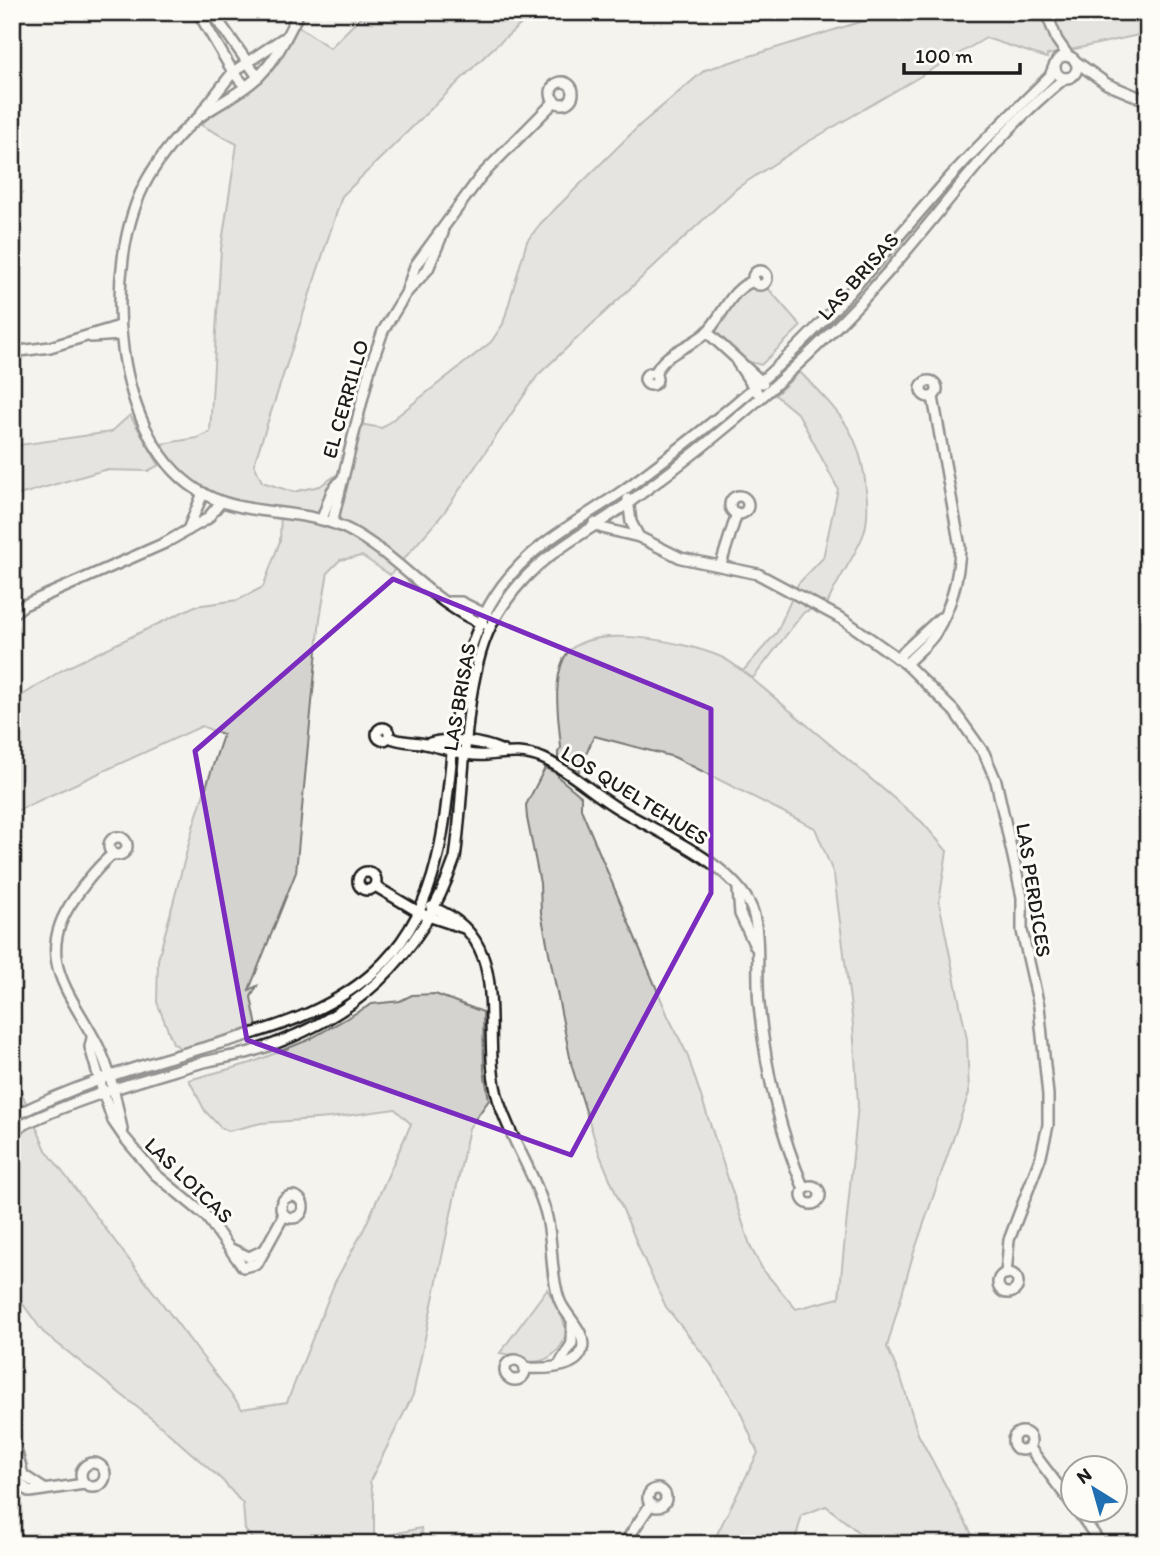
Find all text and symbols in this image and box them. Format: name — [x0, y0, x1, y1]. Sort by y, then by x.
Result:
scale bar — [904, 32, 1020, 76]
text: 100 m — [915, 43, 973, 68]
street label: LAS BRISAS — [812, 227, 904, 325]
street label: EL CERRILLO — [316, 337, 374, 461]
street label: LAS BRISAS — [437, 641, 481, 753]
street label: LOS QUELTEHUES — [557, 740, 713, 850]
street label: LAS PERDICES — [1011, 821, 1057, 959]
street label: LAS LOICAS — [140, 1132, 238, 1228]
north arrow — [1058, 1454, 1128, 1524]
text: N — [1072, 1463, 1096, 1489]

